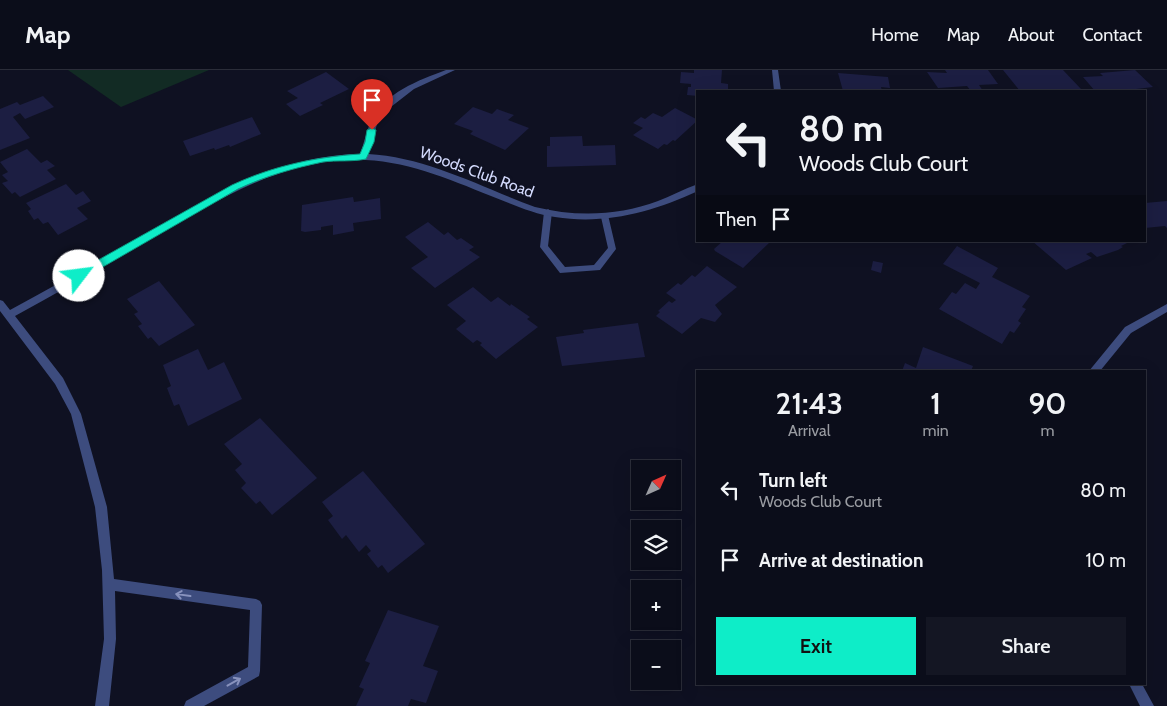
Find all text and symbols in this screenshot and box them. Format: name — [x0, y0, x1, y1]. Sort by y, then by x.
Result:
text: Map — [25, 20, 71, 49]
text: Home — [871, 24, 919, 46]
text: Map — [947, 24, 980, 46]
text: About — [1008, 24, 1054, 46]
text: Contact — [1082, 24, 1142, 46]
pin — [351, 79, 393, 130]
icon: arrive — [358, 86, 386, 114]
text: 80 m — [799, 107, 883, 150]
icon: left — [716, 110, 781, 175]
street label: Woods Club Road — [417, 142, 537, 202]
text: Woods Club Court — [799, 150, 968, 177]
icon: arrive — [767, 205, 795, 233]
text: Then — [716, 208, 757, 231]
position arrow — [52, 249, 104, 301]
text: 21:43 — [776, 385, 843, 422]
text: 1 — [930, 385, 941, 422]
text: 90 — [1028, 385, 1066, 422]
text: Arrival — [788, 421, 831, 440]
text: min — [922, 421, 949, 440]
text: m — [1040, 421, 1054, 440]
north arrow — [631, 460, 681, 510]
map controls — [631, 460, 681, 690]
text: Turn left — [759, 469, 827, 492]
icon: left — [716, 476, 744, 504]
text: 80 m — [1080, 479, 1126, 502]
text: Woods Club Court — [759, 492, 882, 511]
button: layers — [631, 520, 681, 570]
icon: arrive — [716, 546, 744, 574]
text: Arrive at destination — [759, 549, 923, 572]
text: 10 m — [1086, 549, 1126, 572]
button: + — [631, 580, 681, 630]
one-way arrow — [175, 590, 191, 600]
button: Exit — [716, 617, 916, 675]
button: Share — [926, 617, 1126, 675]
button: − — [631, 640, 681, 690]
one-way arrow — [226, 677, 241, 686]

